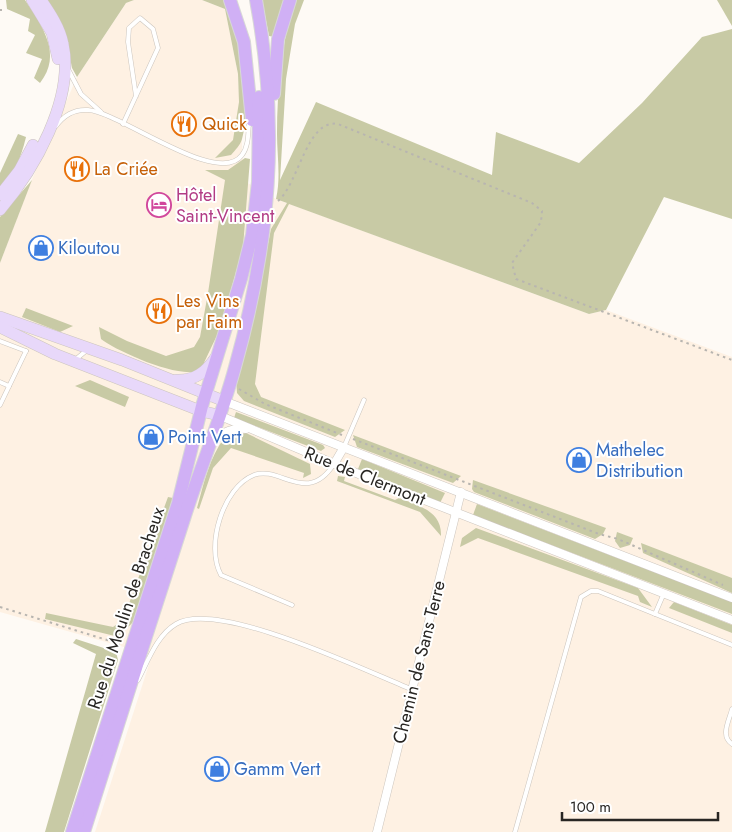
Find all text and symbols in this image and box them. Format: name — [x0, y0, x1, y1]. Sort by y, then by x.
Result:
restaurant icon: Quick — [171, 111, 197, 137]
place label: Quick — [202, 111, 247, 137]
restaurant icon: La Criée — [64, 156, 90, 182]
place label: La Criée — [94, 156, 158, 182]
place label: Hôtel Saint-Vincent — [176, 182, 275, 229]
hotel icon: Hôtel Saint-Vincent — [146, 192, 172, 218]
shop icon: Kiloutou — [28, 235, 54, 261]
place label: Kiloutou — [58, 235, 120, 261]
place label: Les Vins par Faim — [176, 288, 242, 335]
restaurant icon: Les Vins par Faim — [146, 298, 172, 324]
shop icon: Point Vert — [138, 424, 164, 450]
place label: Point Vert — [168, 424, 242, 450]
place label: Mathelec Distribution — [596, 437, 683, 484]
street label: Rue de Clermont — [300, 440, 430, 512]
shop icon: Mathelec Distribution — [566, 447, 592, 473]
street label: Rue du Moulin de Bracheux — [81, 503, 171, 712]
street label: Chemin de Sans Terre — [386, 578, 452, 746]
shop icon: Gamm Vert — [204, 756, 230, 782]
place label: Gamm Vert — [234, 756, 321, 782]
scale bar — [562, 790, 718, 822]
text: 100 m — [570, 796, 611, 818]

